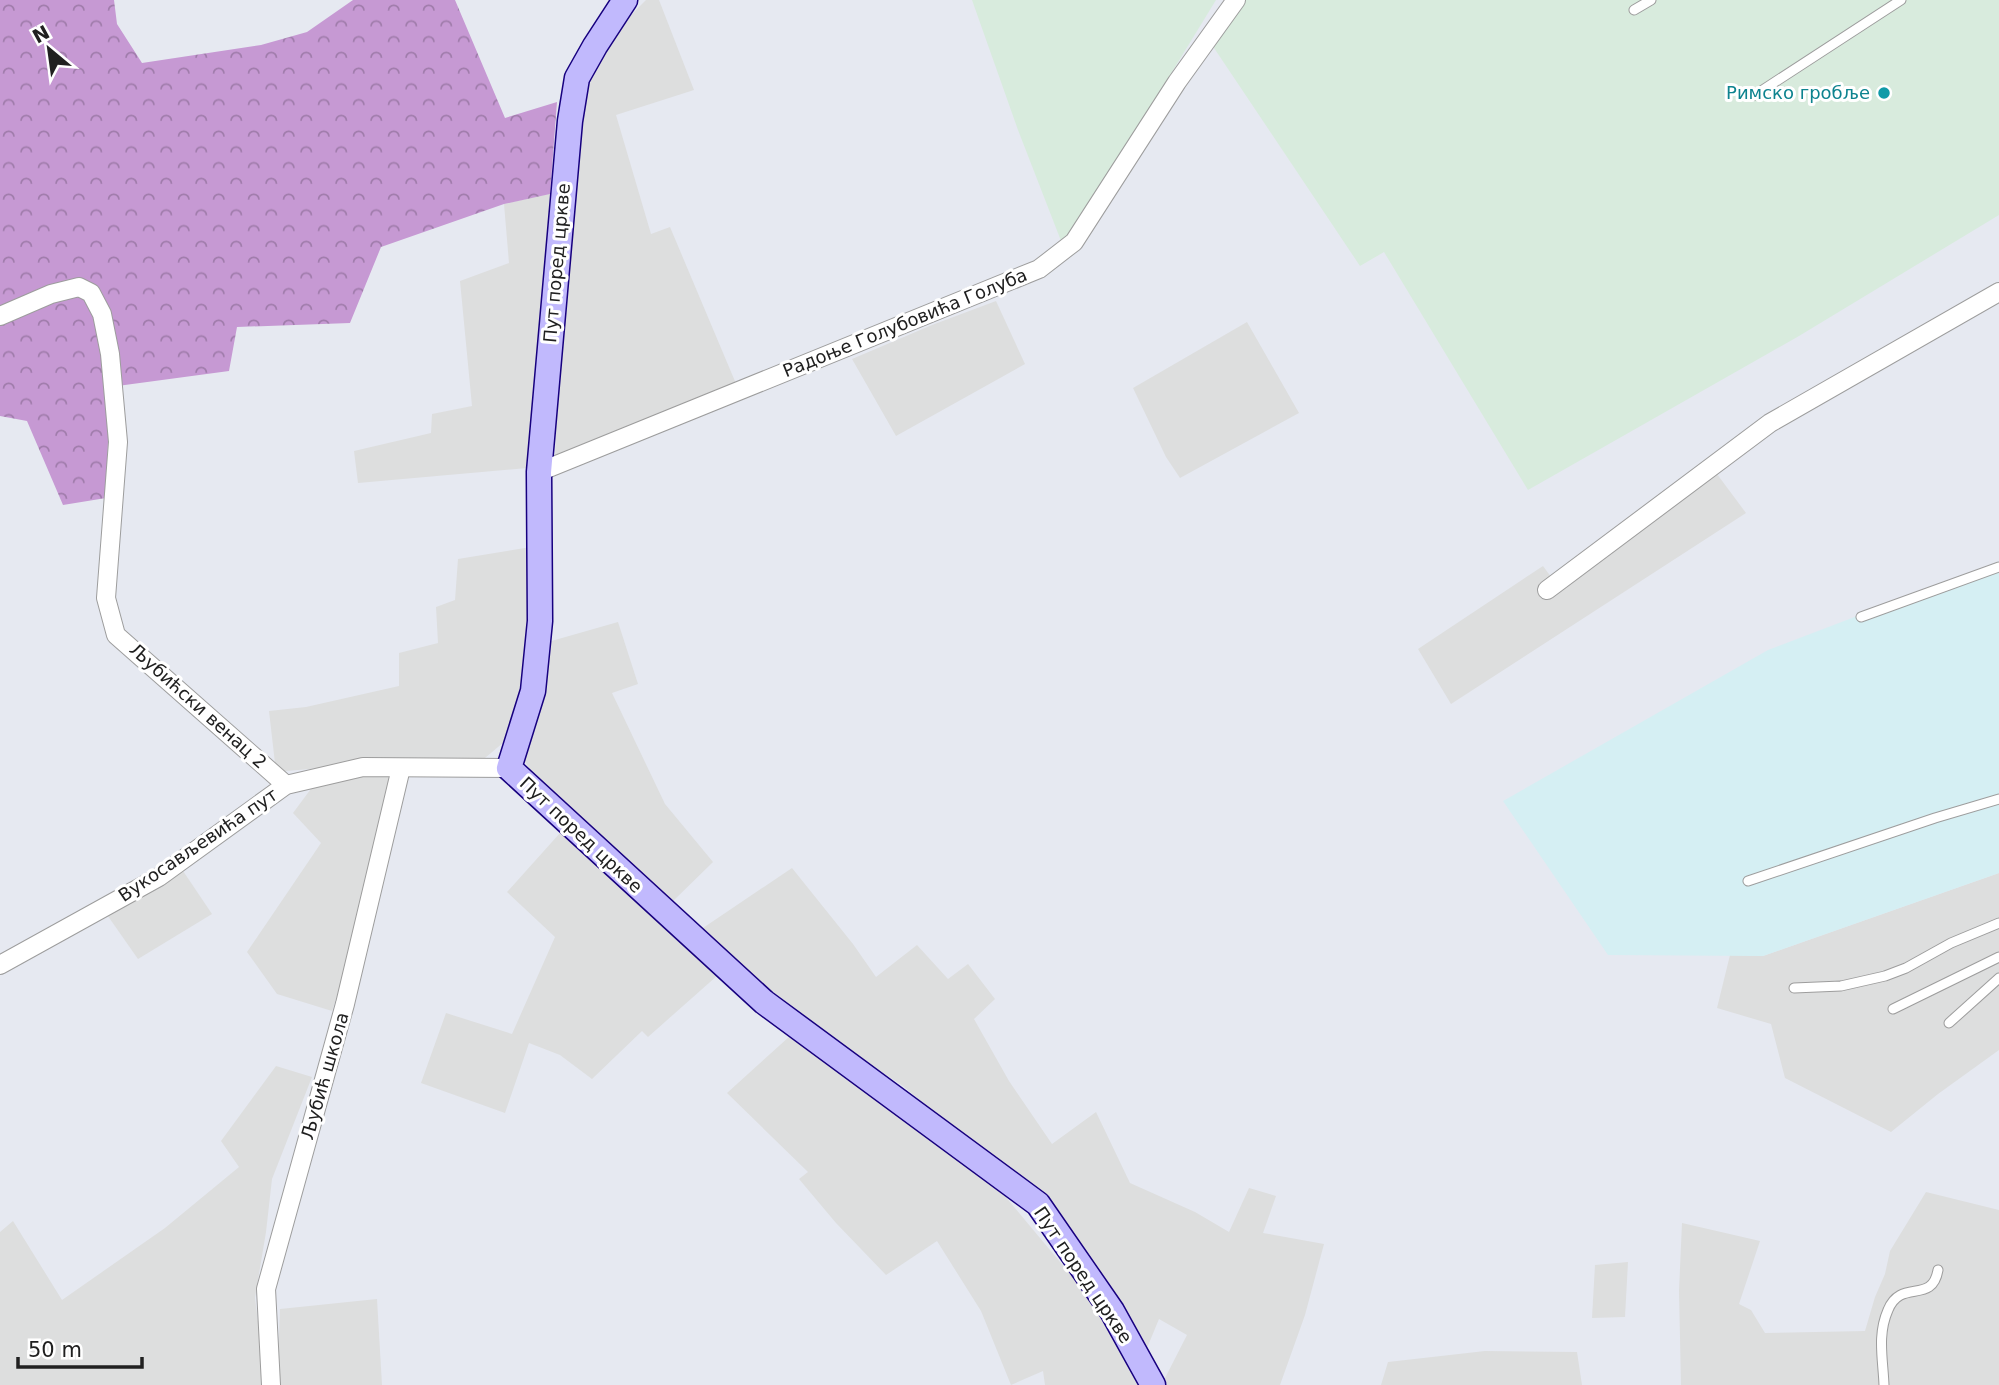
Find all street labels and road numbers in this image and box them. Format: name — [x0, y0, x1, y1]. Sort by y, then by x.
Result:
street label: Пут поред цркве — [539, 182, 574, 344]
street label: Радоње Голубовића Голуба — [780, 264, 1030, 381]
street label: Љубићски венац 2 — [126, 639, 271, 773]
street label: Пут поред цркве — [516, 772, 647, 897]
street label: Вукосављевића пут — [114, 783, 281, 906]
street label: Љубић школа — [296, 1010, 353, 1142]
street label: Пут поред цркве — [1030, 1202, 1137, 1347]

